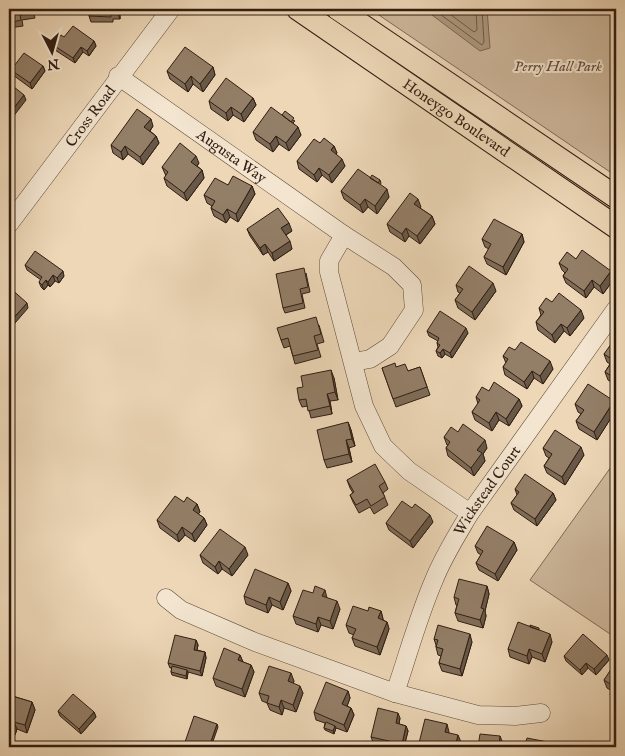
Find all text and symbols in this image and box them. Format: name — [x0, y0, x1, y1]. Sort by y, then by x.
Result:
north arrow — [28, 28, 78, 78]
text: N — [46, 54, 61, 74]
park label: Perry Hall Park — [514, 57, 602, 76]
street label: Honeygo Boulevard — [399, 75, 514, 162]
street label: Cross Road — [61, 81, 121, 151]
street label: Augusta Way — [192, 125, 271, 188]
street label: Wickstead Court — [450, 442, 525, 539]

